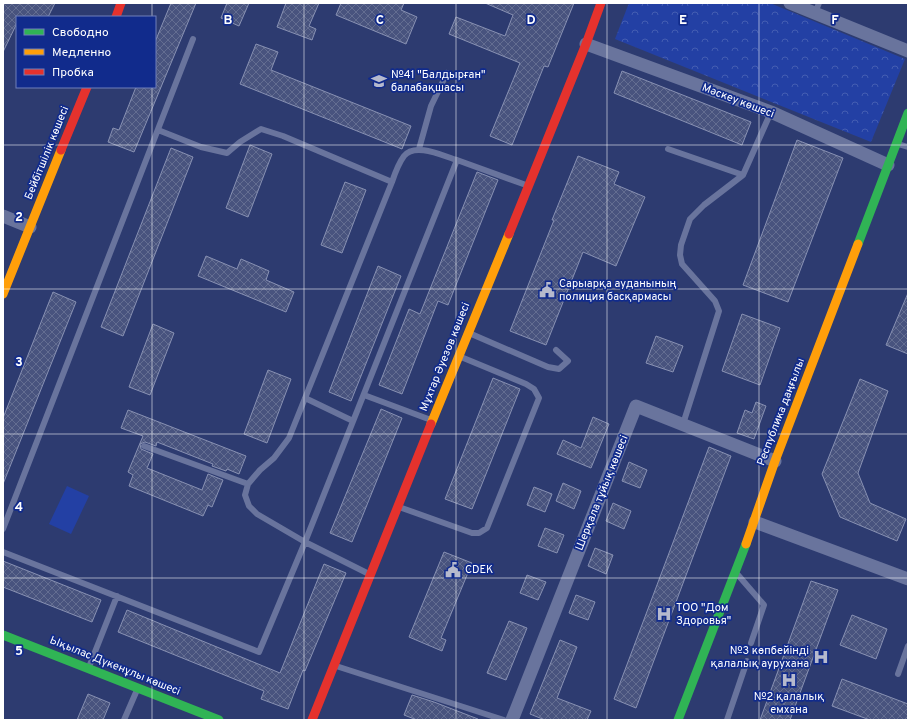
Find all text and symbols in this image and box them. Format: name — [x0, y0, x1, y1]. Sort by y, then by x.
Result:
text: B — [224, 13, 233, 29]
text: C — [376, 13, 384, 29]
text: D — [526, 13, 536, 29]
text: E — [679, 13, 687, 29]
text: F — [831, 13, 839, 29]
legend — [16, 16, 156, 88]
text: Свободно — [52, 25, 109, 41]
text: Медленно — [52, 45, 112, 61]
text: Пробка — [52, 65, 94, 81]
place label: №41 "Балдырған" балабақшасы — [391, 68, 485, 95]
school or university icon: №41 "Балдырған" балабақшасы — [370, 72, 388, 90]
street label: Мәскеу көшесі — [700, 81, 776, 121]
street label: Бейбітшілік көшесі — [22, 104, 72, 202]
text: 2 — [15, 210, 23, 226]
place label: Сарыарқа ауданының полиция басқармасы — [559, 277, 677, 304]
public building icon: Сарыарқа ауданының полиция басқармасы — [538, 281, 556, 299]
street label: Мұхтар Әуезов көшесі — [417, 300, 473, 414]
text: 3 — [15, 355, 23, 371]
street label: Республика даңғылы — [754, 356, 808, 468]
street label: Шерқала тұйық көшесі — [572, 433, 632, 553]
text: 4 — [15, 500, 23, 516]
public building icon: CDEK — [444, 561, 462, 579]
place label: CDEK — [465, 563, 493, 577]
place label: ТОО "Дом Здоровья" — [676, 601, 731, 628]
hospital icon: ТОО "Дом Здоровья" — [655, 605, 673, 623]
street label: Ықылас Дүкенұлы көшесі — [48, 633, 182, 699]
text: 5 — [15, 644, 23, 660]
place label: №3 көпбейінді қалалық аурухана — [710, 644, 809, 671]
hospital icon: №3 көпбейінді қалалық аурухана — [812, 648, 830, 666]
hospital icon: №2 қалалық емхана — [780, 671, 798, 689]
place label: №2 қалалық емхана — [754, 690, 824, 717]

